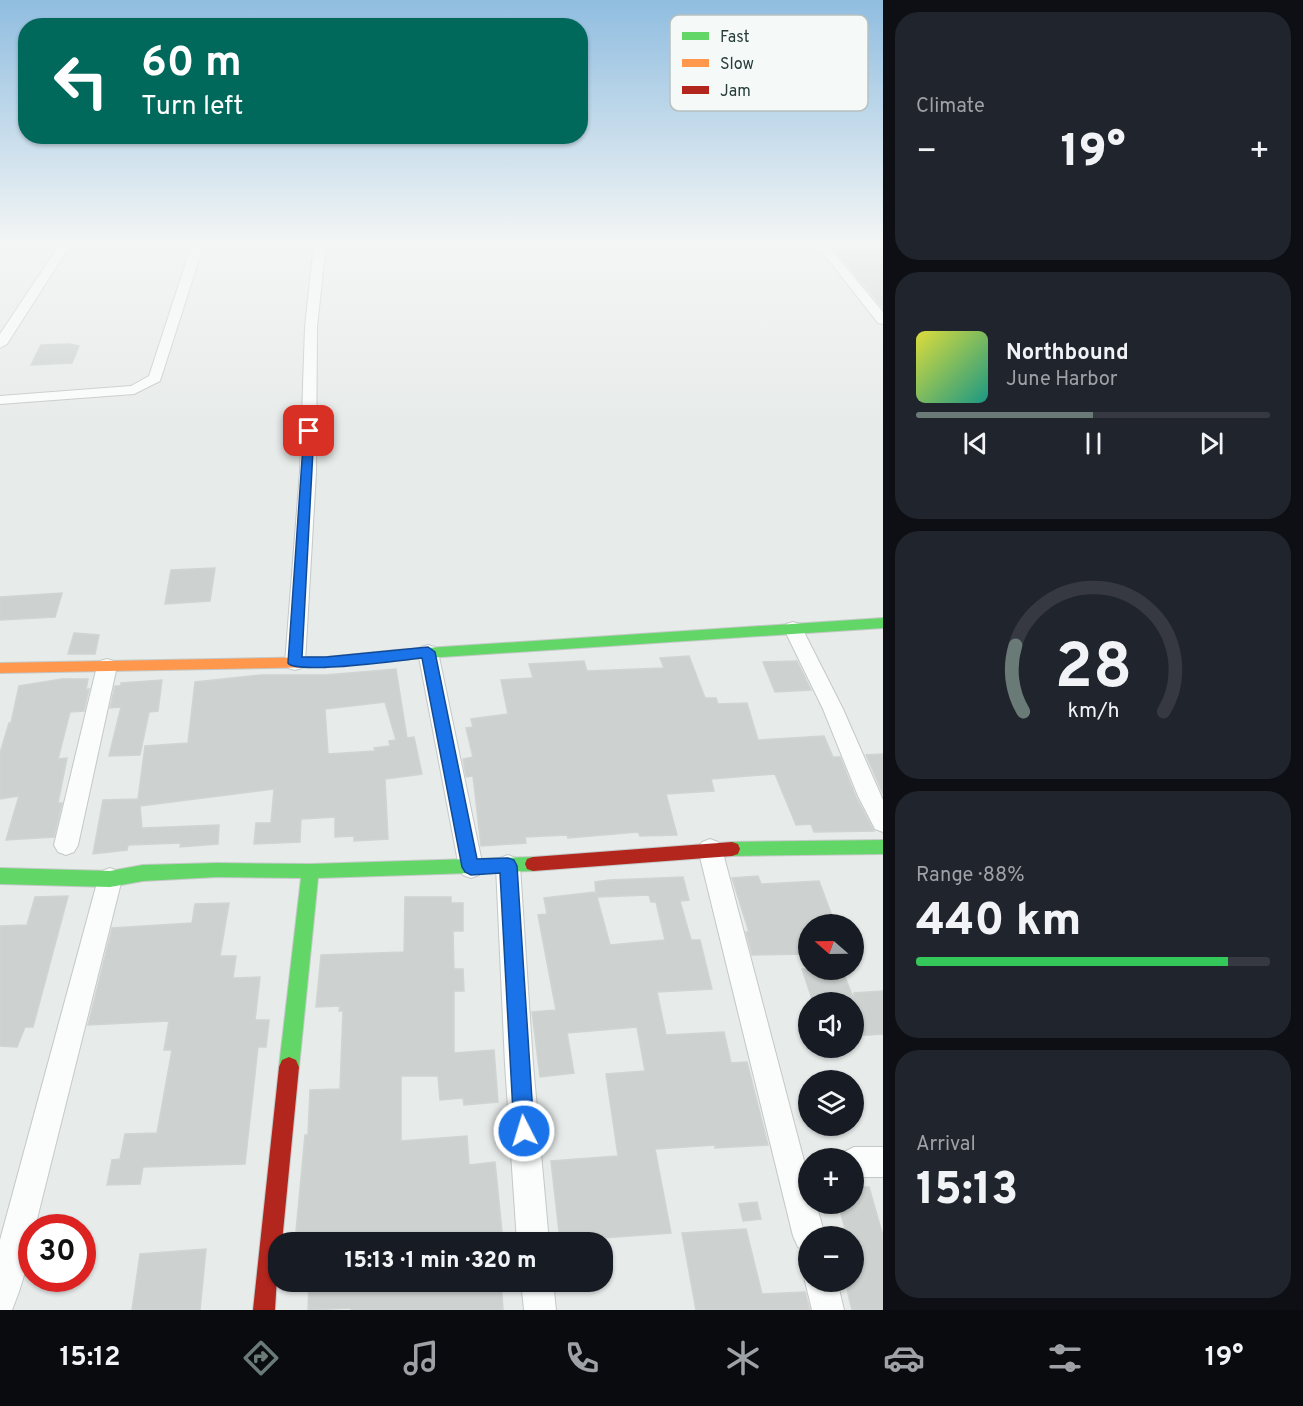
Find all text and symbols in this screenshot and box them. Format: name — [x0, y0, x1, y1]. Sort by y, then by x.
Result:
legend — [670, 15, 868, 111]
text: Fast — [720, 28, 750, 48]
text: 60 m — [141, 38, 242, 91]
icon: left — [42, 42, 120, 120]
text: Slow — [720, 55, 754, 75]
text: Jam — [720, 82, 751, 102]
text: Turn left — [141, 90, 243, 124]
text: Climate — [916, 94, 985, 120]
text: 19° — [1060, 125, 1126, 182]
text: − — [916, 132, 937, 174]
text: + — [1249, 132, 1270, 174]
text: Northbound — [1006, 340, 1129, 367]
text: June Harbor — [1006, 367, 1118, 393]
pin — [283, 405, 334, 456]
icon: arrive — [292, 414, 325, 447]
icon: previous — [959, 427, 992, 460]
icon: pause — [1077, 427, 1110, 460]
icon: next — [1195, 427, 1228, 460]
text: 28 — [1054, 631, 1132, 710]
text: km/h — [1067, 698, 1119, 725]
text: Range · 88% — [916, 863, 1025, 889]
text: 440 km — [916, 894, 1081, 951]
north arrow — [798, 914, 864, 980]
map controls — [798, 914, 864, 1292]
button: sound — [798, 992, 864, 1058]
button: layers — [798, 1070, 864, 1136]
position arrow — [492, 1099, 556, 1163]
text: Arrival — [916, 1132, 976, 1158]
button: + — [798, 1148, 864, 1214]
text: 15:13 — [916, 1163, 1018, 1220]
speed limit sign: 30 — [18, 1214, 96, 1292]
button: − — [798, 1226, 864, 1292]
text: 15:13 · 1 min · 320 m — [344, 1248, 537, 1275]
icon: directions — [240, 1337, 282, 1379]
icon: music — [400, 1337, 442, 1379]
icon: phone — [561, 1337, 603, 1379]
icon: climate — [722, 1337, 764, 1379]
icon: car — [883, 1337, 925, 1379]
icon: filters — [1044, 1337, 1086, 1379]
text: 15:12 — [59, 1341, 121, 1375]
text: 19° — [1205, 1341, 1243, 1375]

